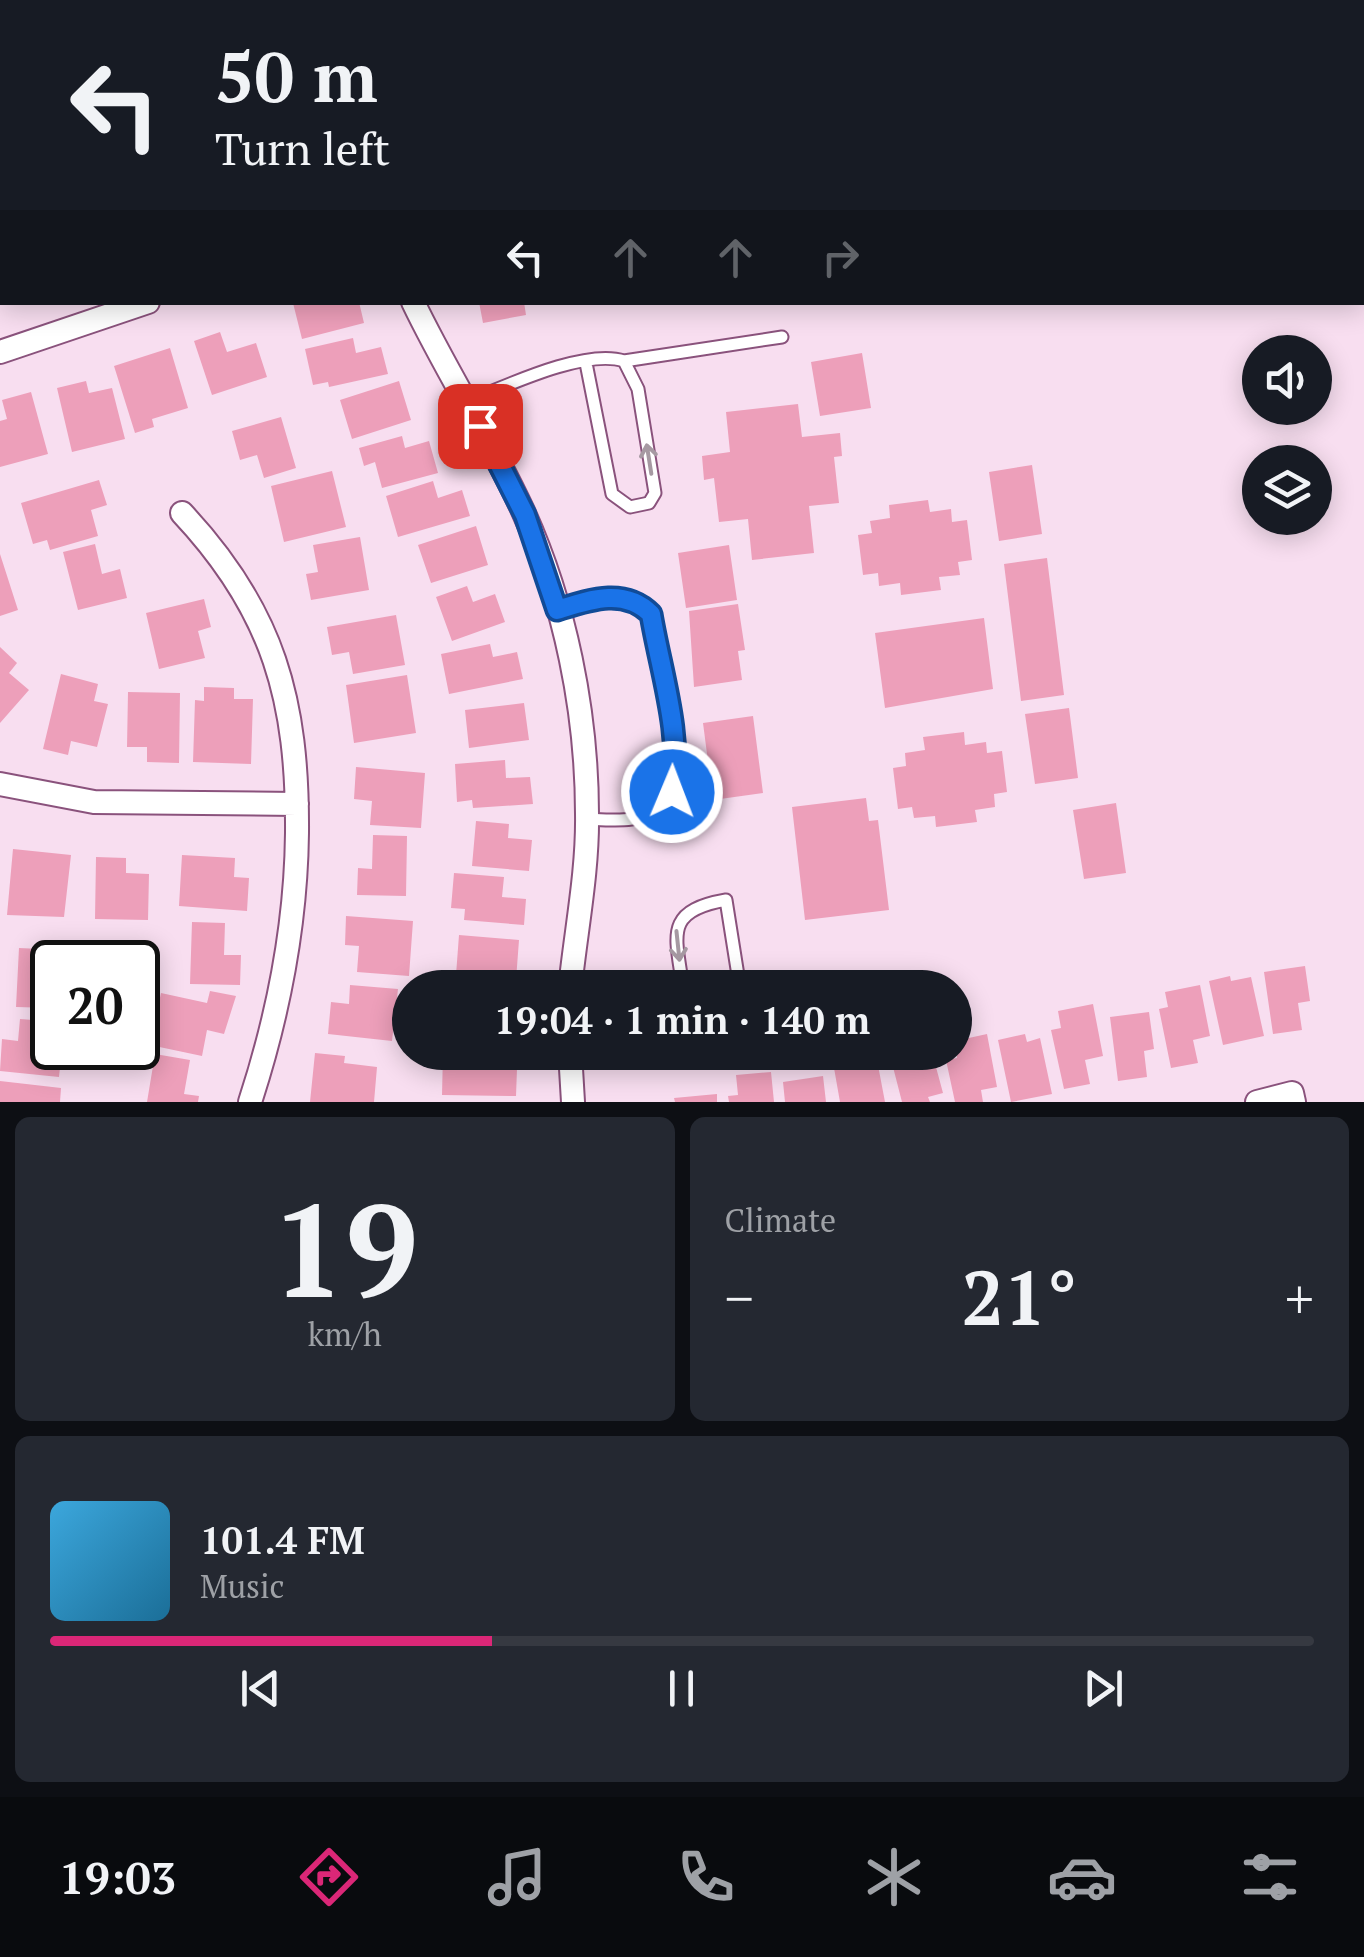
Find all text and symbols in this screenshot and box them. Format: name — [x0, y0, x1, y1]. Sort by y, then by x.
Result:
text: 50 m — [215, 29, 378, 122]
icon: left — [50, 40, 180, 170]
text: Turn left — [215, 118, 390, 178]
icon: left — [498, 230, 553, 285]
icon: ahead — [603, 230, 658, 285]
icon: ahead — [708, 230, 763, 285]
icon: right — [813, 230, 868, 285]
map controls — [1242, 335, 1332, 535]
button: sound — [1242, 335, 1332, 425]
pin — [438, 384, 523, 469]
icon: arrive — [453, 399, 508, 454]
one-way arrow — [639, 443, 658, 475]
button: layers — [1242, 445, 1332, 535]
position arrow — [620, 740, 724, 844]
one-way arrow — [669, 930, 688, 962]
speed limit sign: 20 — [30, 940, 160, 1070]
text: 19:04 · 1 min · 140 m — [494, 995, 870, 1045]
text: 19 — [271, 1162, 418, 1334]
text: Climate — [725, 1199, 836, 1241]
text: 21° — [961, 1247, 1077, 1346]
text: − — [725, 1261, 754, 1334]
text: + — [1285, 1261, 1314, 1334]
text: km/h — [308, 1313, 382, 1355]
text: 101.4 FM — [200, 1515, 365, 1565]
text: Music — [200, 1565, 285, 1607]
icon: previous — [233, 1661, 288, 1716]
icon: pause — [654, 1661, 709, 1716]
icon: next — [1076, 1661, 1131, 1716]
icon: directions — [294, 1842, 364, 1912]
icon: music — [482, 1842, 552, 1912]
icon: phone — [671, 1842, 741, 1912]
icon: climate — [859, 1842, 929, 1912]
icon: car — [1047, 1842, 1117, 1912]
icon: filters — [1235, 1842, 1305, 1912]
text: 19:03 — [59, 1847, 176, 1907]

